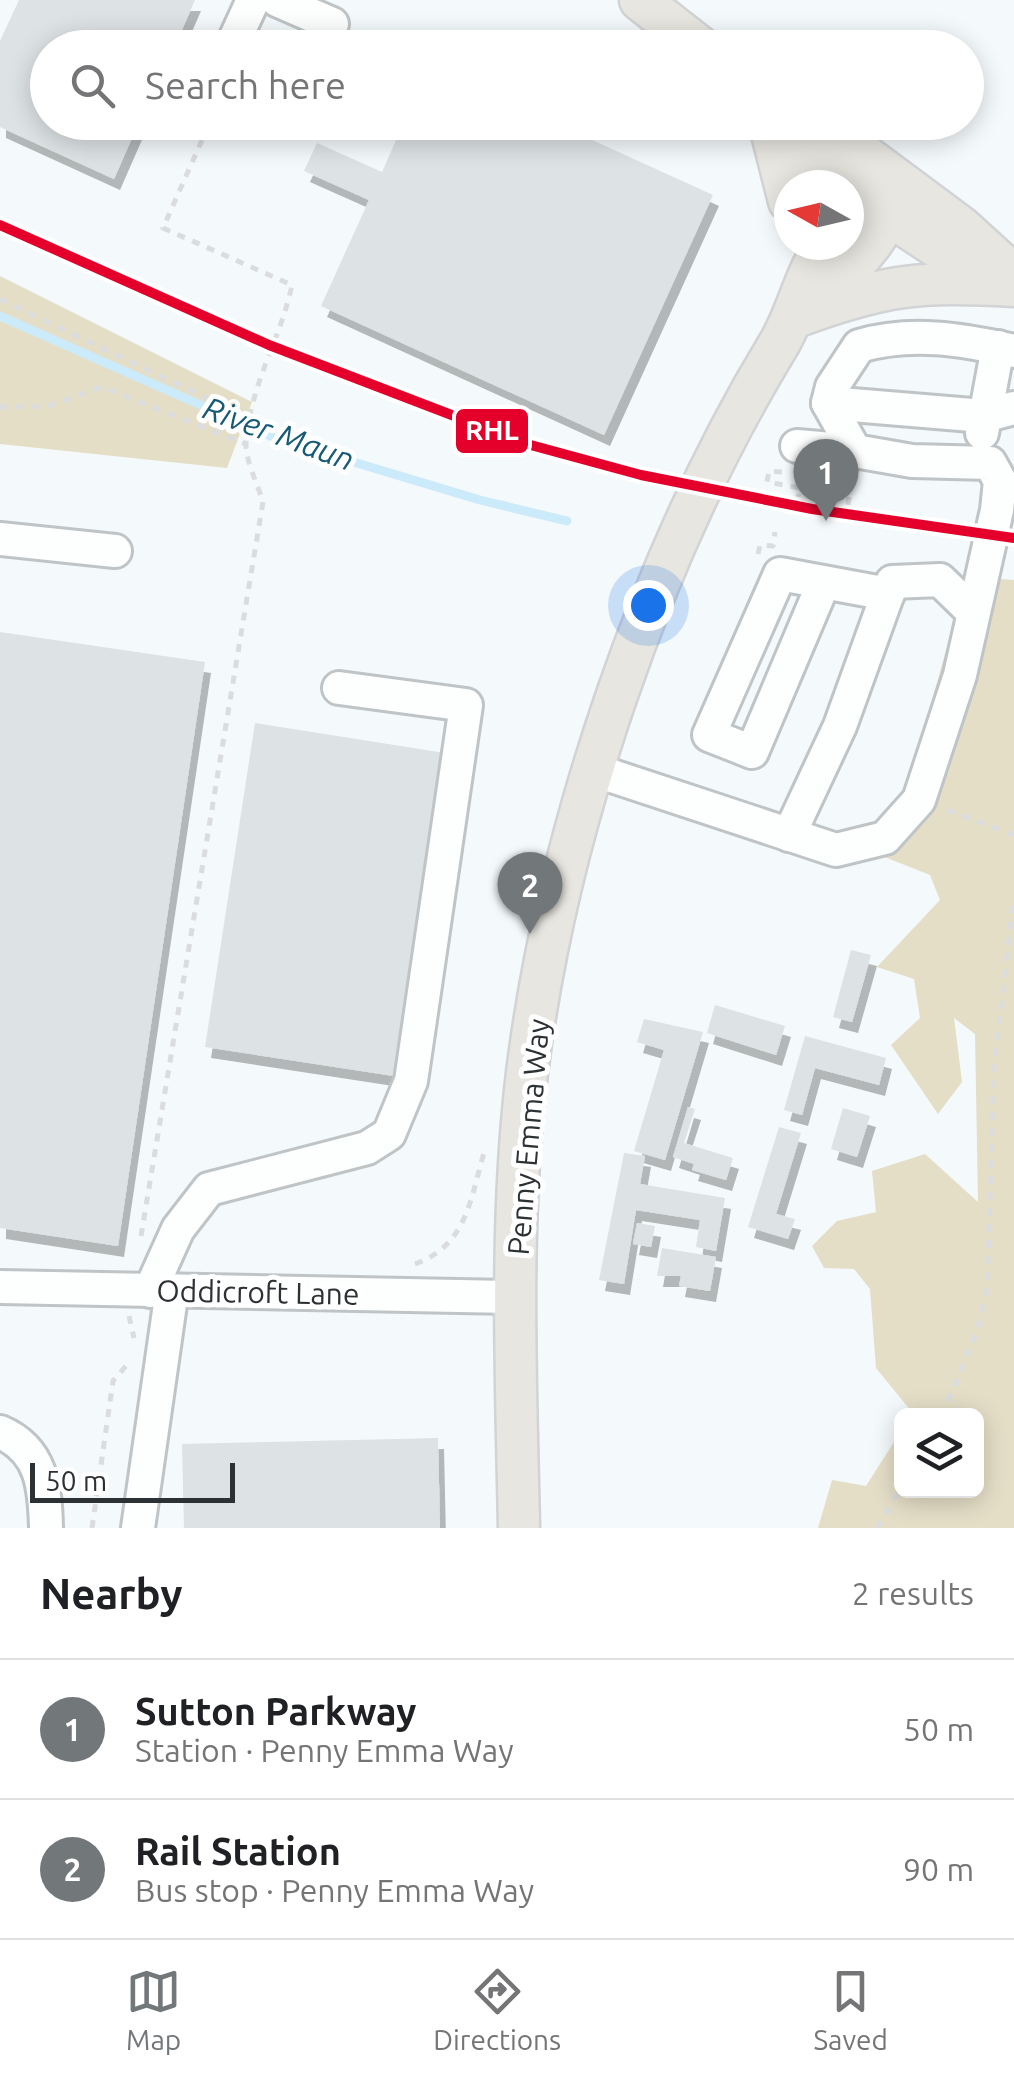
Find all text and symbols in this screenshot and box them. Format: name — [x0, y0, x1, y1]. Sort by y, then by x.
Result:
search box — [30, 30, 984, 140]
icon: search — [65, 58, 120, 113]
text: Search here — [145, 64, 346, 106]
north arrow — [774, 170, 864, 260]
water label: River Maun — [199, 389, 359, 477]
line badge: RHL — [454, 407, 530, 455]
text: RHL — [465, 414, 519, 445]
pin: 1 — [794, 438, 858, 521]
your location — [623, 580, 674, 631]
pin: 2 — [498, 852, 562, 934]
street label: Penny Emma Way — [501, 1017, 555, 1257]
street label: Oddicroft Lane — [156, 1273, 360, 1311]
map controls — [894, 1408, 984, 1498]
button: layers — [894, 1408, 984, 1498]
scale bar — [30, 1458, 235, 1502]
text: 50 m — [45, 1465, 107, 1496]
text: Nearby — [40, 1570, 183, 1617]
text: 2 results — [852, 1575, 974, 1611]
text: Sutton Parkway — [135, 1690, 417, 1732]
text: 1 — [63, 1711, 82, 1747]
text: 50 m — [903, 1711, 974, 1747]
text: Station · Penny Emma Way — [135, 1732, 514, 1768]
text: Rail Station — [135, 1830, 341, 1872]
text: 2 — [63, 1851, 82, 1887]
text: 90 m — [903, 1851, 974, 1887]
text: Bus stop · Penny Emma Way — [135, 1872, 534, 1908]
tab: Map — [126, 1964, 181, 2055]
tab: Directions — [433, 1964, 561, 2055]
tab: Saved — [813, 1964, 888, 2055]

